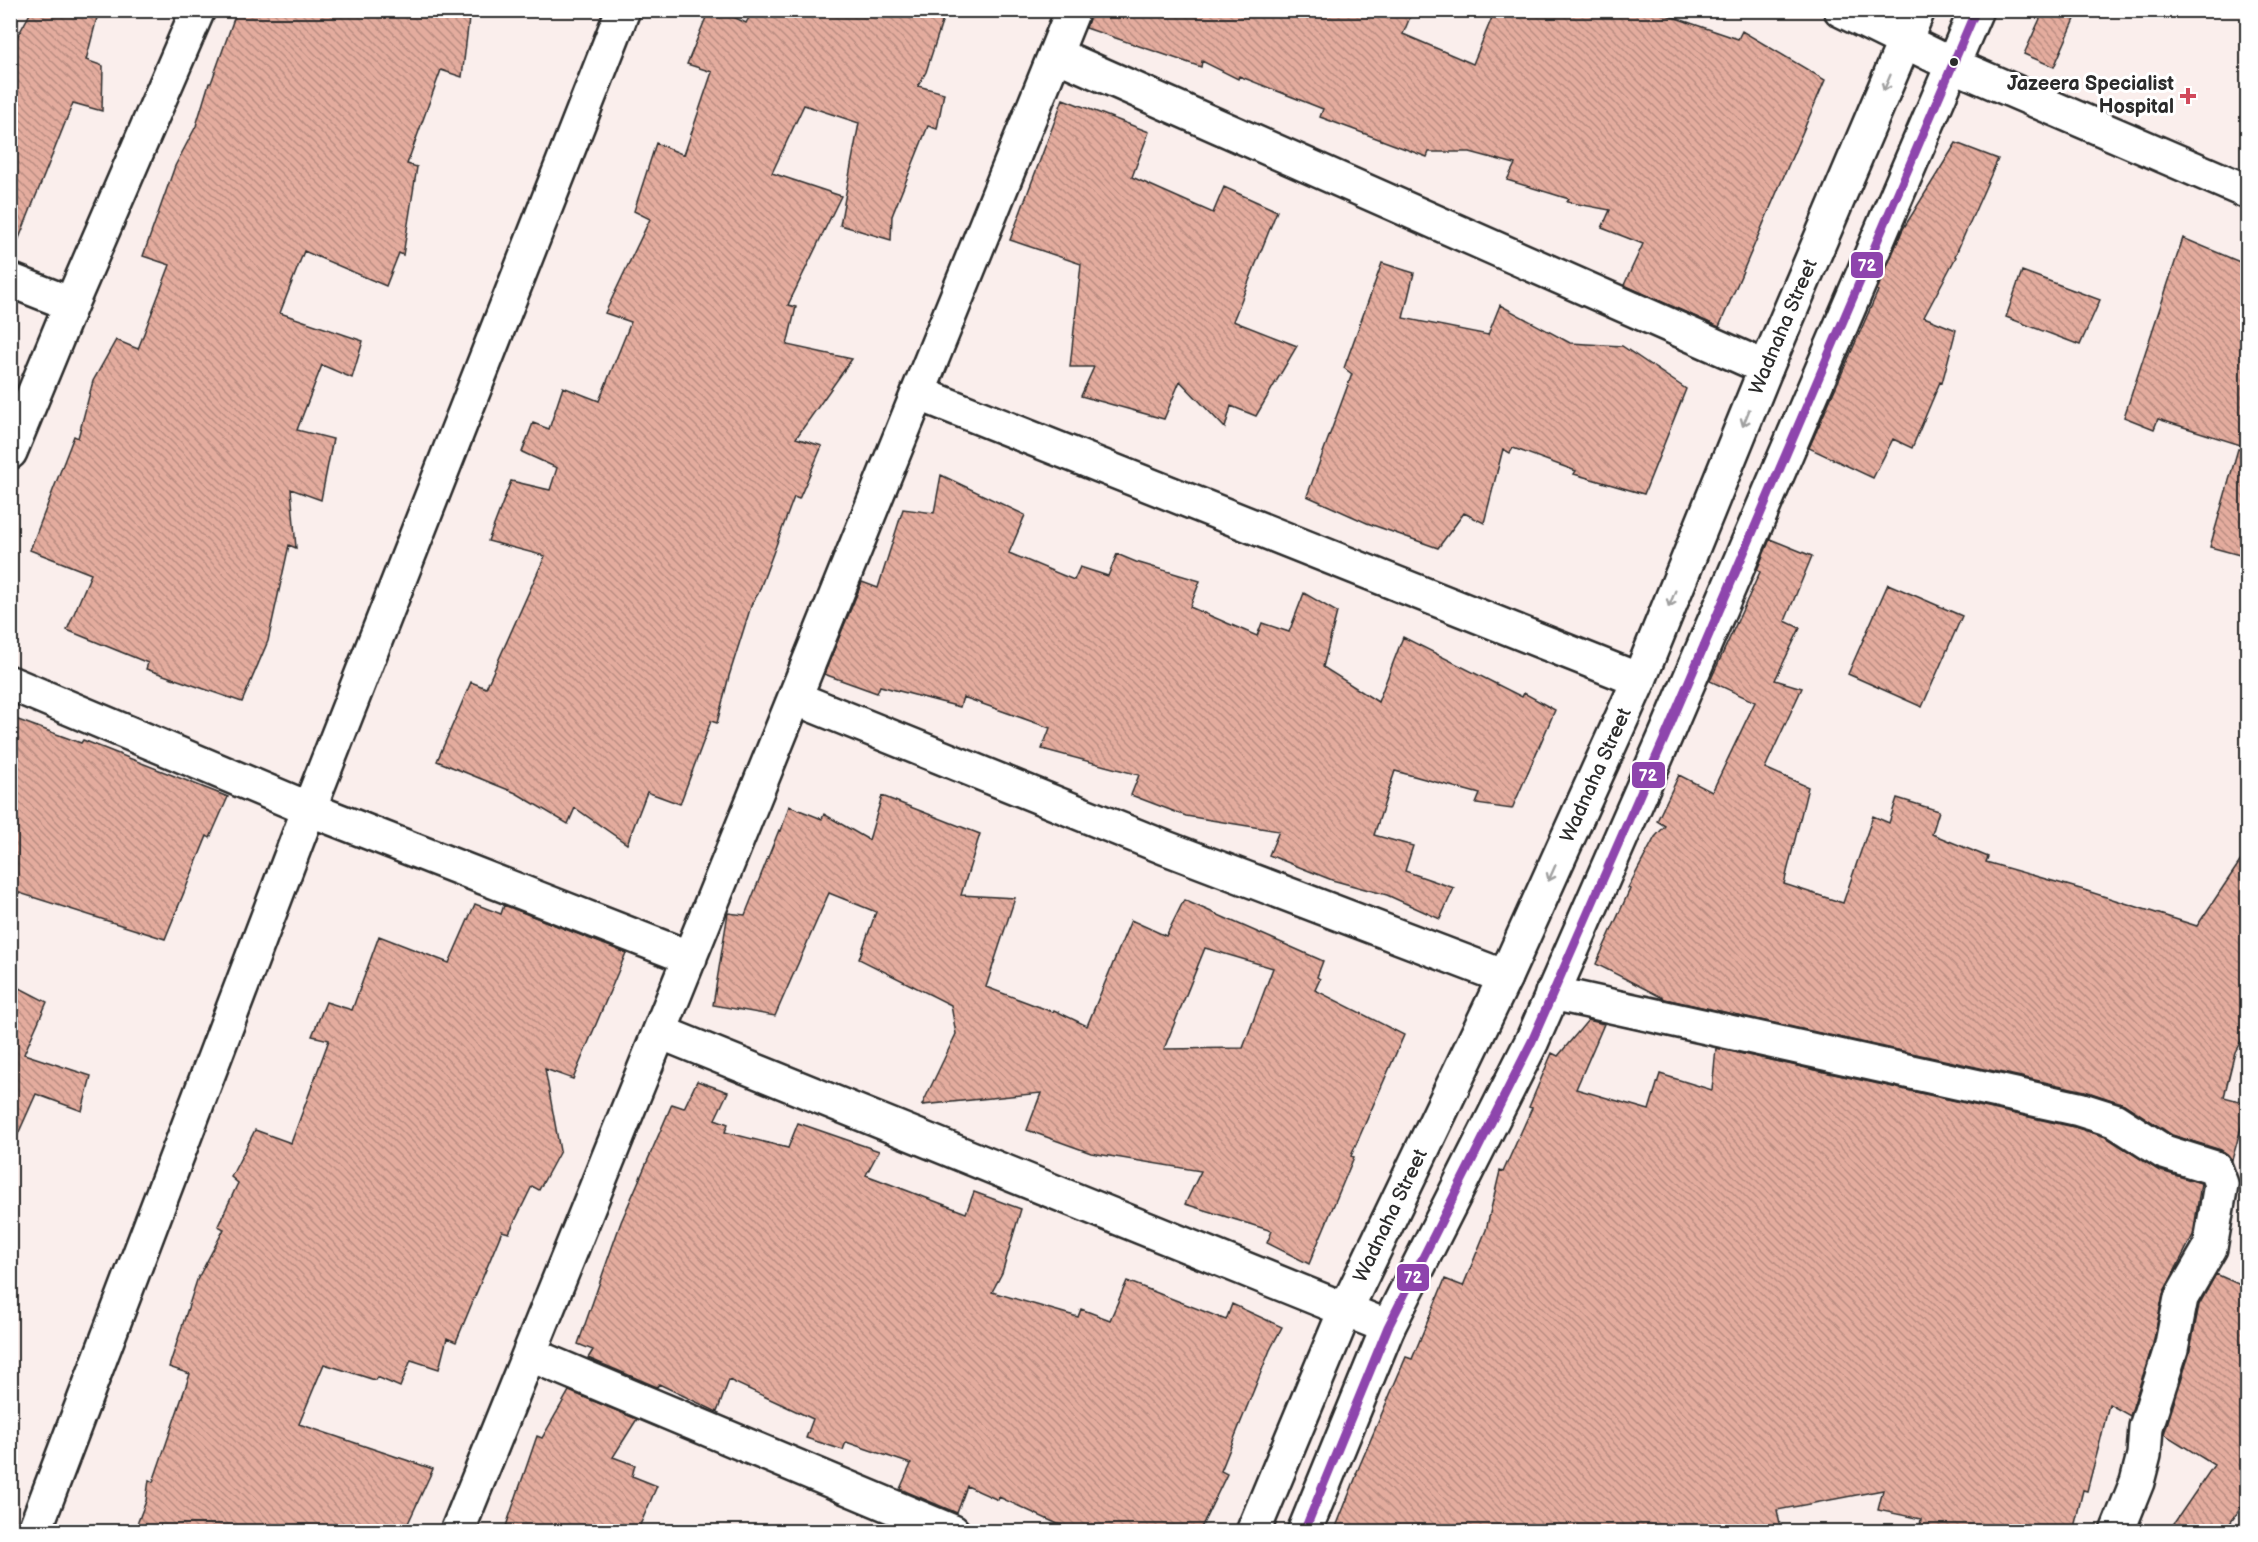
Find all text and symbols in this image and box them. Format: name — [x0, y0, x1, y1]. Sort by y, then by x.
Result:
unlabelled marker — [1948, 56, 1960, 68]
place label: Jazeera Specialist Hospital — [2007, 72, 2174, 119]
one-way arrow — [1881, 74, 1892, 92]
marker: Jazeera Specialist Hospital — [2179, 87, 2197, 105]
line badge: 72 — [1850, 251, 1884, 279]
street label: Wadnaha Street — [1744, 256, 1823, 398]
text: 72 — [1858, 257, 1877, 276]
one-way arrow — [1740, 408, 1751, 427]
one-way arrow — [1666, 589, 1677, 607]
street label: Wadnaha Street — [1555, 704, 1637, 846]
line badge: 72 — [1631, 761, 1666, 789]
text: 72 — [1639, 767, 1658, 786]
one-way arrow — [1545, 864, 1557, 882]
street label: Wadnaha Street — [1349, 1145, 1433, 1286]
line badge: 72 — [1396, 1263, 1430, 1292]
text: 72 — [1404, 1269, 1423, 1288]

